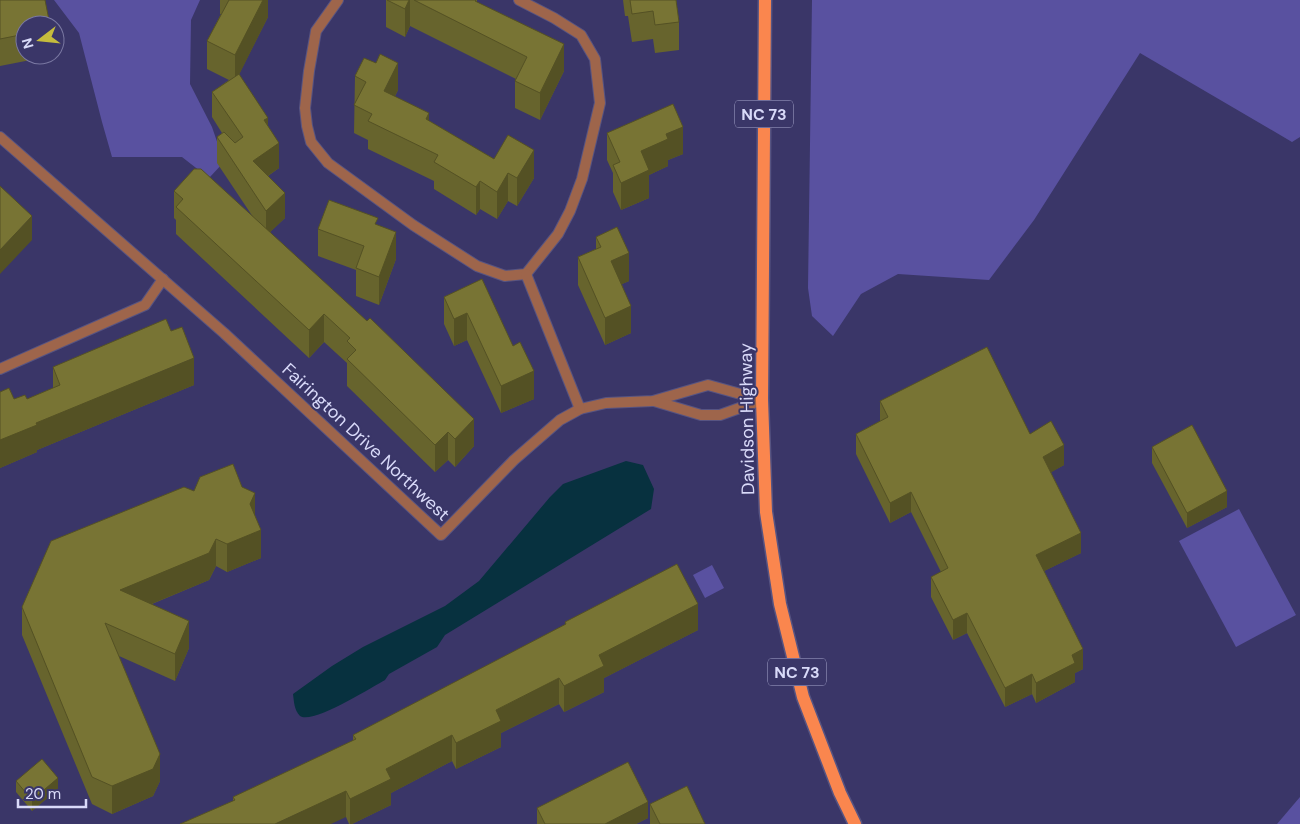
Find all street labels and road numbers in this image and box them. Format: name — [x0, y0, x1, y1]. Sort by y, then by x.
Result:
road number: NC 73 — [735, 100, 793, 128]
street label: Davidson Highway — [734, 343, 760, 495]
street label: Fairington Drive Northwest — [277, 358, 455, 526]
road number: NC 73 — [768, 659, 826, 686]

